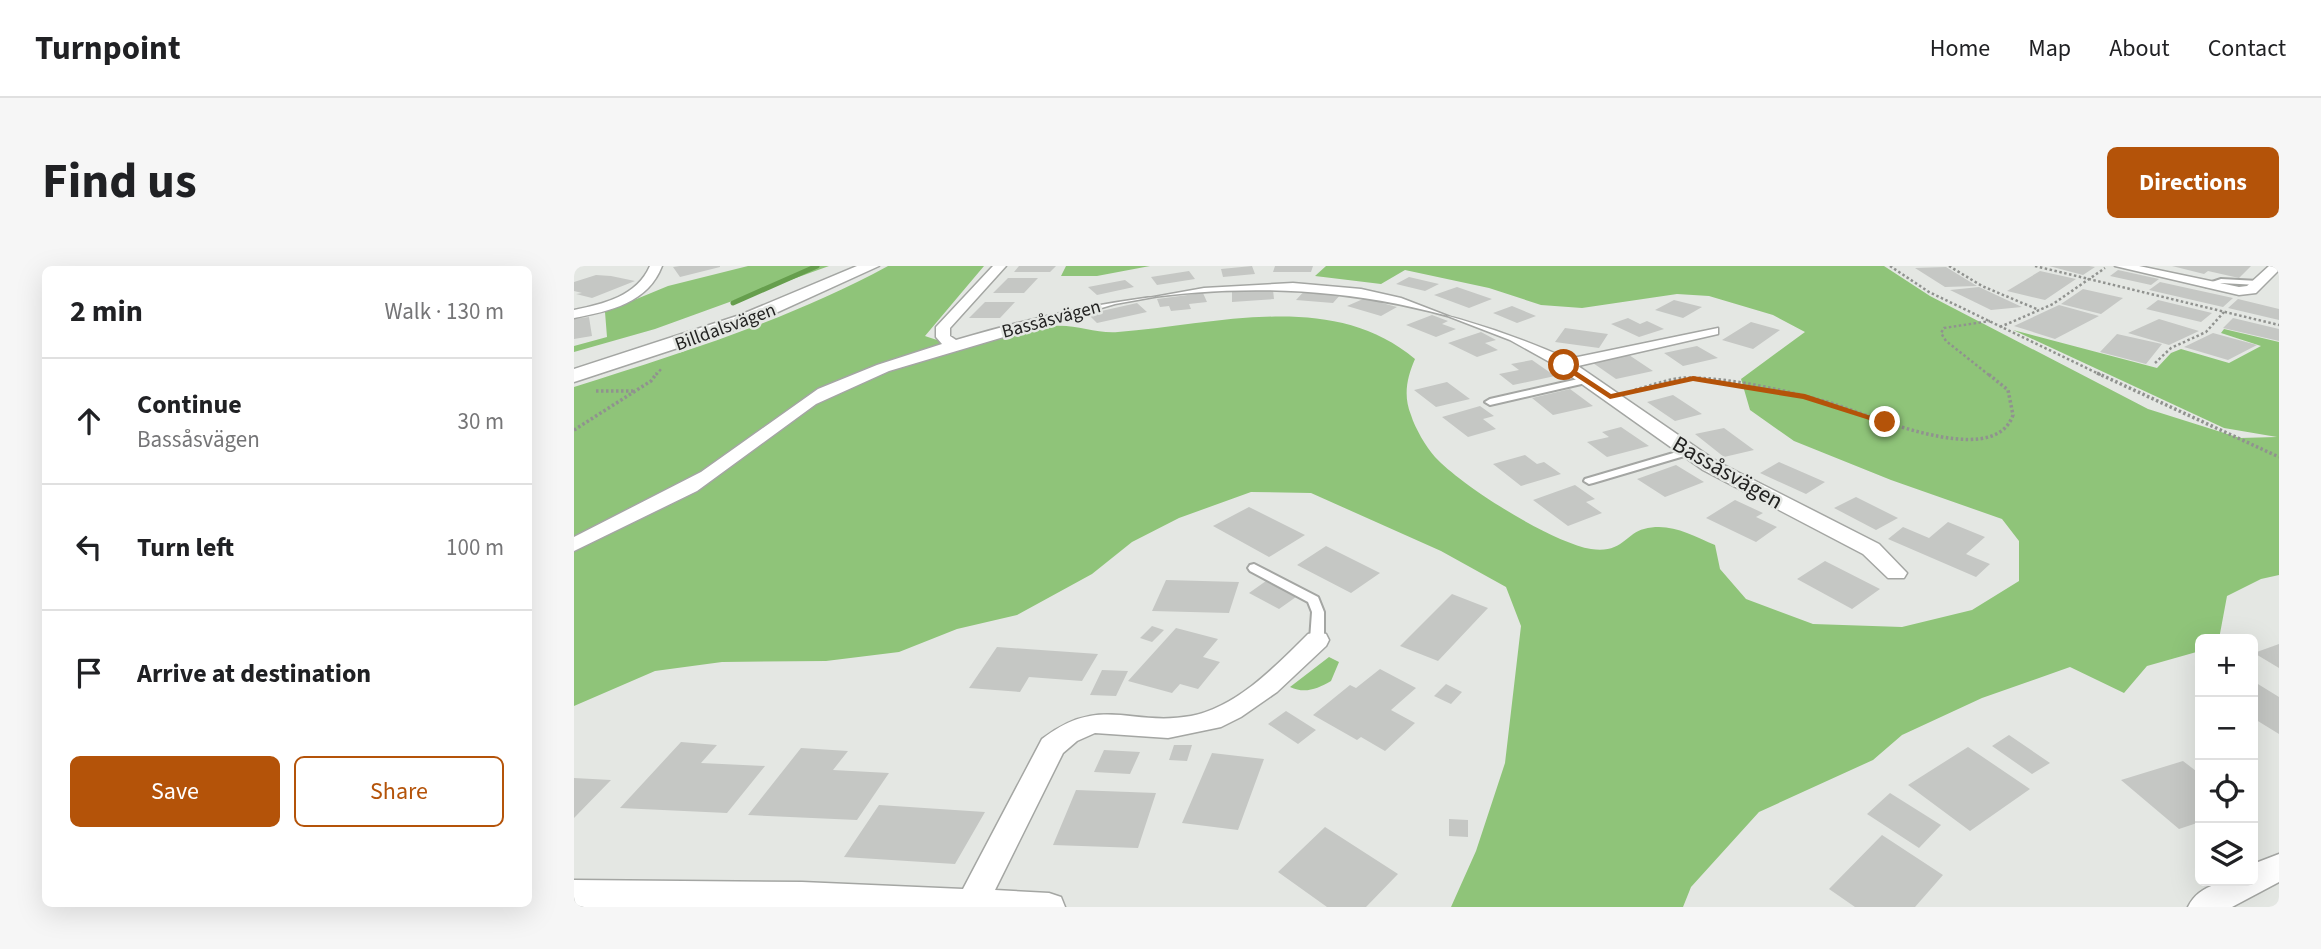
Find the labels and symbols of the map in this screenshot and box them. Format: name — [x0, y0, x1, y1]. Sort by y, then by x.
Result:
street label: Bassåsvägen — [999, 293, 1104, 346]
street label: Billdalsvägen — [671, 297, 780, 358]
route start — [1548, 349, 1579, 380]
route end — [1869, 406, 1900, 437]
street label: Bassåsvägen — [1666, 427, 1789, 517]

